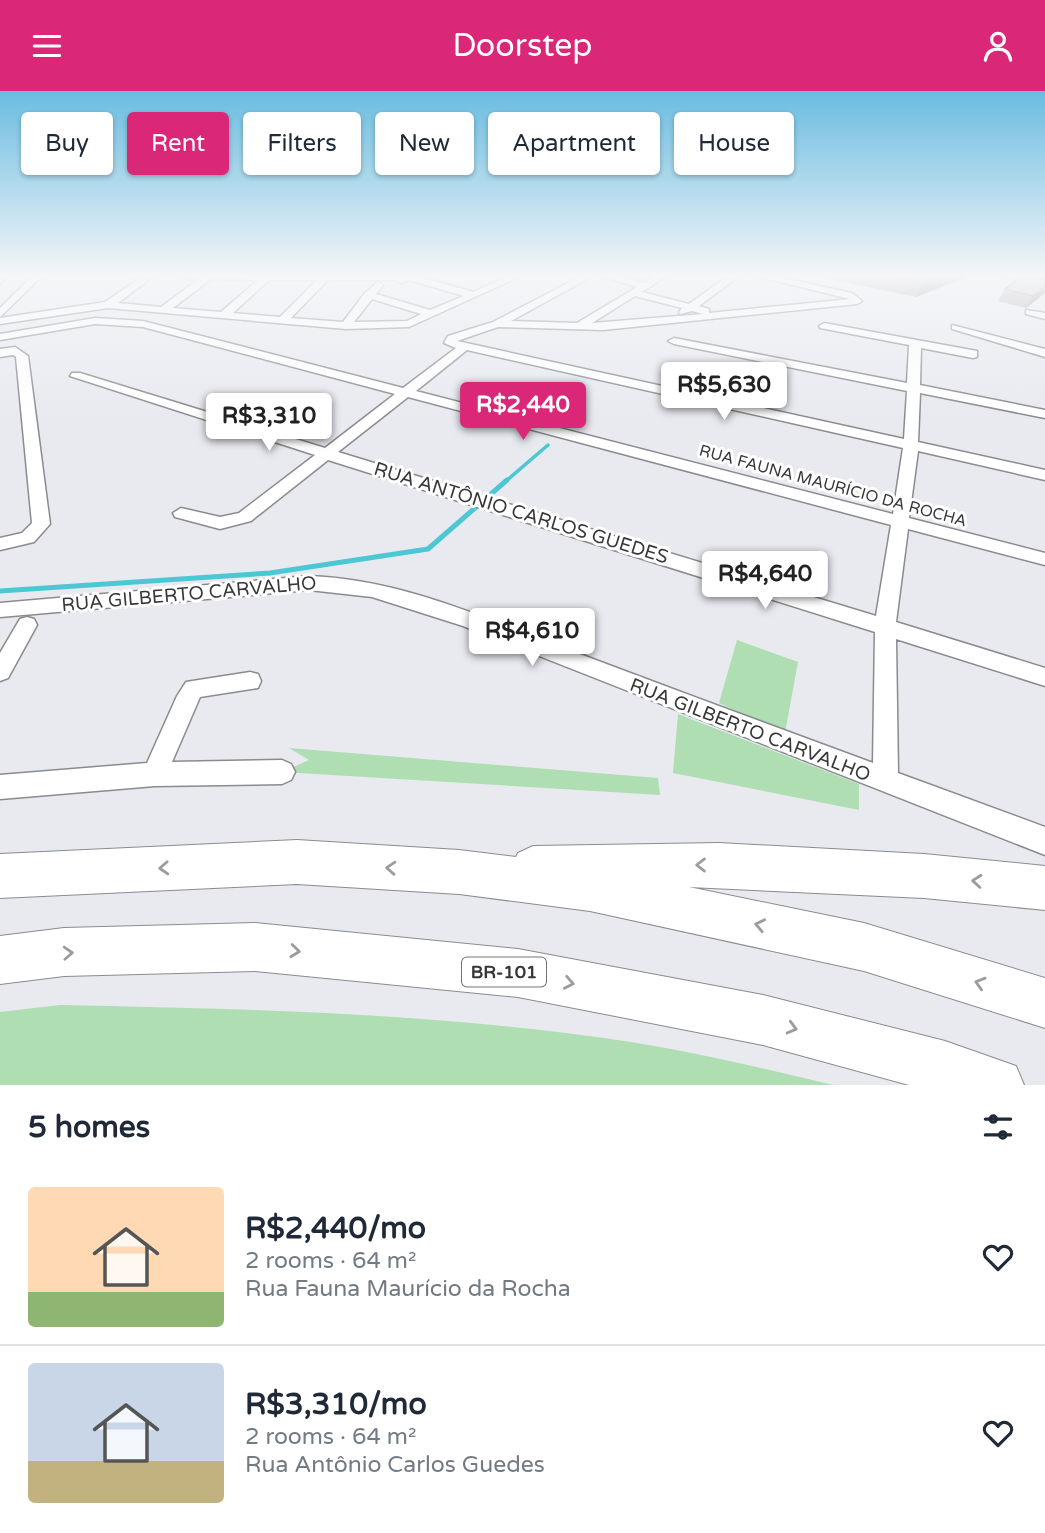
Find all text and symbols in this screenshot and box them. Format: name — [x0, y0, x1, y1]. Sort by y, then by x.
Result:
icon: menu — [28, 27, 66, 65]
text: Doorstep — [452, 27, 593, 65]
icon: person — [979, 27, 1017, 65]
chip: Buy — [21, 112, 113, 175]
chip: Rent — [127, 112, 229, 175]
chip: Filters — [243, 112, 361, 175]
chip: New — [375, 112, 474, 175]
chip: Apartment — [488, 112, 660, 175]
chip: House — [674, 112, 794, 175]
pin: R$5,630 — [659, 363, 789, 422]
text: R$5,630 — [677, 371, 771, 399]
pin: R$2,440 — [458, 383, 588, 442]
text: R$2,440 — [476, 391, 570, 419]
pin: R$3,310 — [204, 393, 334, 453]
text: R$3,310 — [222, 402, 316, 430]
street label: RUA FAUNA MAURÍCIO DA ROCHA — [697, 441, 969, 531]
street label: RUA ANTÔNIO CARLOS GUEDES — [371, 458, 671, 568]
pin: R$4,640 — [700, 552, 830, 611]
text: R$4,640 — [718, 560, 812, 588]
street label: RUA GILBERTO CARVALHO — [61, 572, 317, 616]
pin: R$4,610 — [467, 609, 597, 668]
text: R$4,610 — [485, 617, 579, 645]
street label: RUA GILBERTO CARVALHO — [627, 674, 873, 786]
one-way arrow — [695, 857, 706, 873]
one-way arrow — [158, 861, 169, 876]
one-way arrow — [385, 861, 396, 876]
one-way arrow — [971, 874, 982, 889]
one-way arrow — [754, 918, 766, 933]
one-way arrow — [290, 943, 301, 958]
one-way arrow — [63, 945, 74, 960]
road number: BR-101 — [462, 957, 546, 987]
one-way arrow — [564, 975, 575, 990]
one-way arrow — [974, 977, 987, 991]
one-way arrow — [786, 1020, 798, 1034]
icon: filters — [979, 1108, 1017, 1146]
text: 5 homes — [28, 1109, 150, 1146]
text: R$2,440/mo — [245, 1210, 426, 1247]
icon: home — [84, 1215, 168, 1299]
icon: heart — [979, 1238, 1017, 1276]
text: 2 rooms · 64 m² — [245, 1247, 416, 1275]
text: Rua Fauna Maurício da Rocha — [245, 1275, 571, 1303]
text: R$3,310/mo — [245, 1386, 427, 1423]
icon: home — [84, 1391, 168, 1475]
icon: heart — [979, 1414, 1017, 1452]
text: 2 rooms · 64 m² — [245, 1423, 416, 1451]
text: Rua Antônio Carlos Guedes — [245, 1451, 545, 1479]

